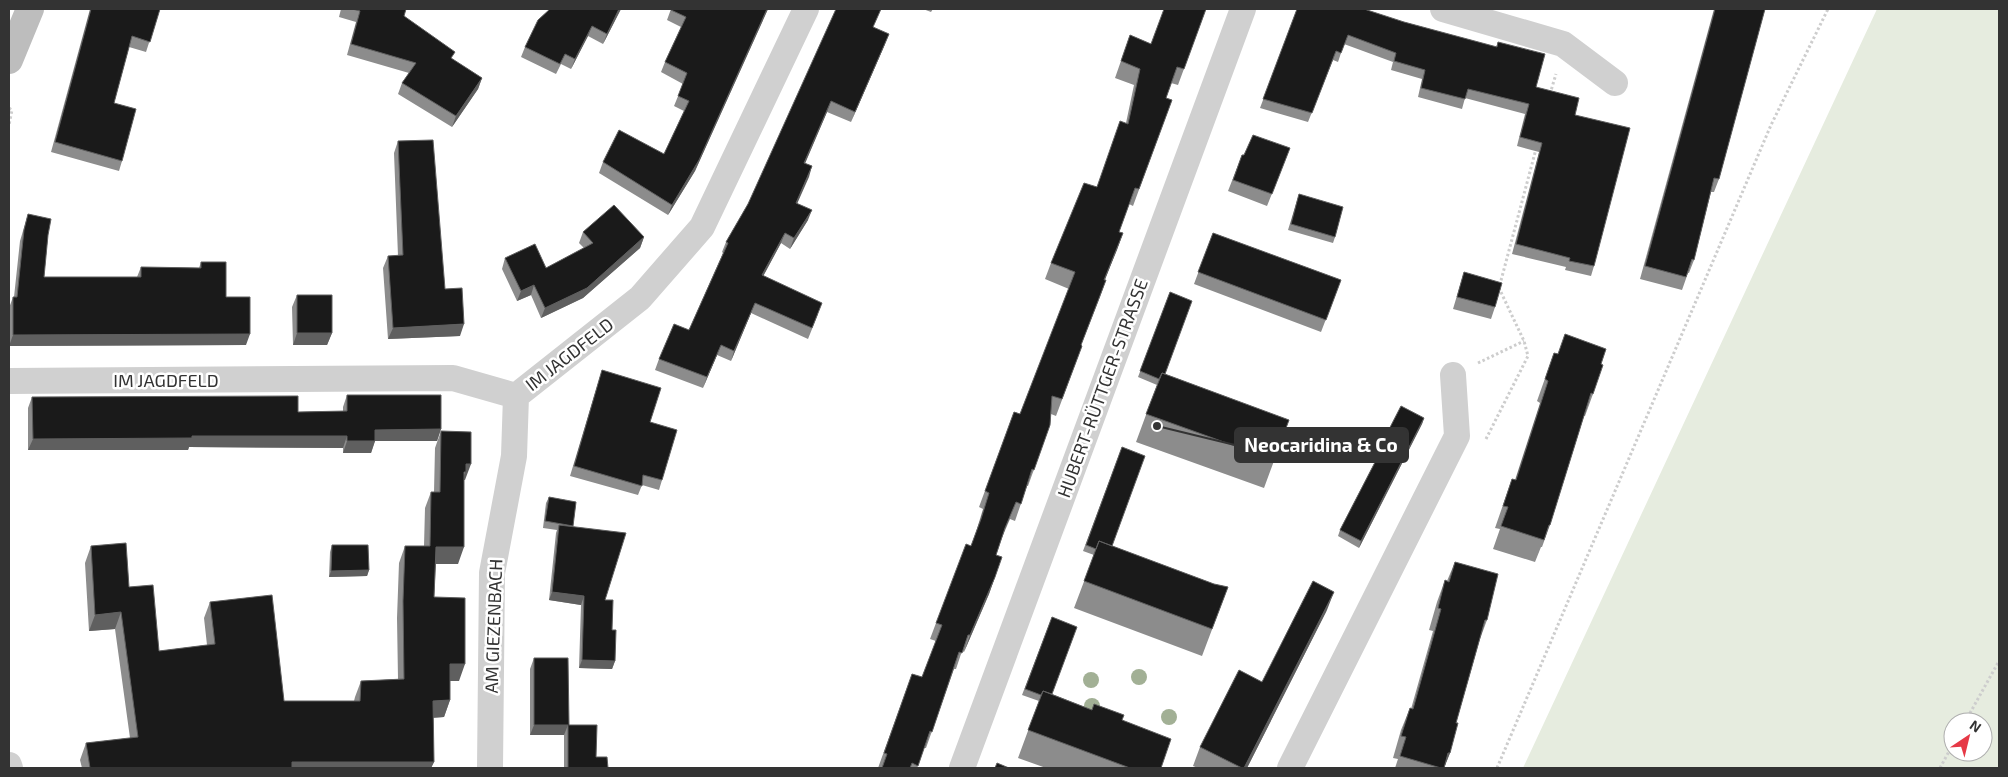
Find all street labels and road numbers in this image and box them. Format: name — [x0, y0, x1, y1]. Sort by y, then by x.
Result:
street label: HUBERT-RÜTTGER-STRASSE — [1052, 276, 1152, 500]
street label: IM JAGDFELD — [521, 313, 617, 395]
street label: IM JAGDFELD — [113, 369, 219, 391]
street label: AM GIEZENBACH — [480, 558, 506, 694]

